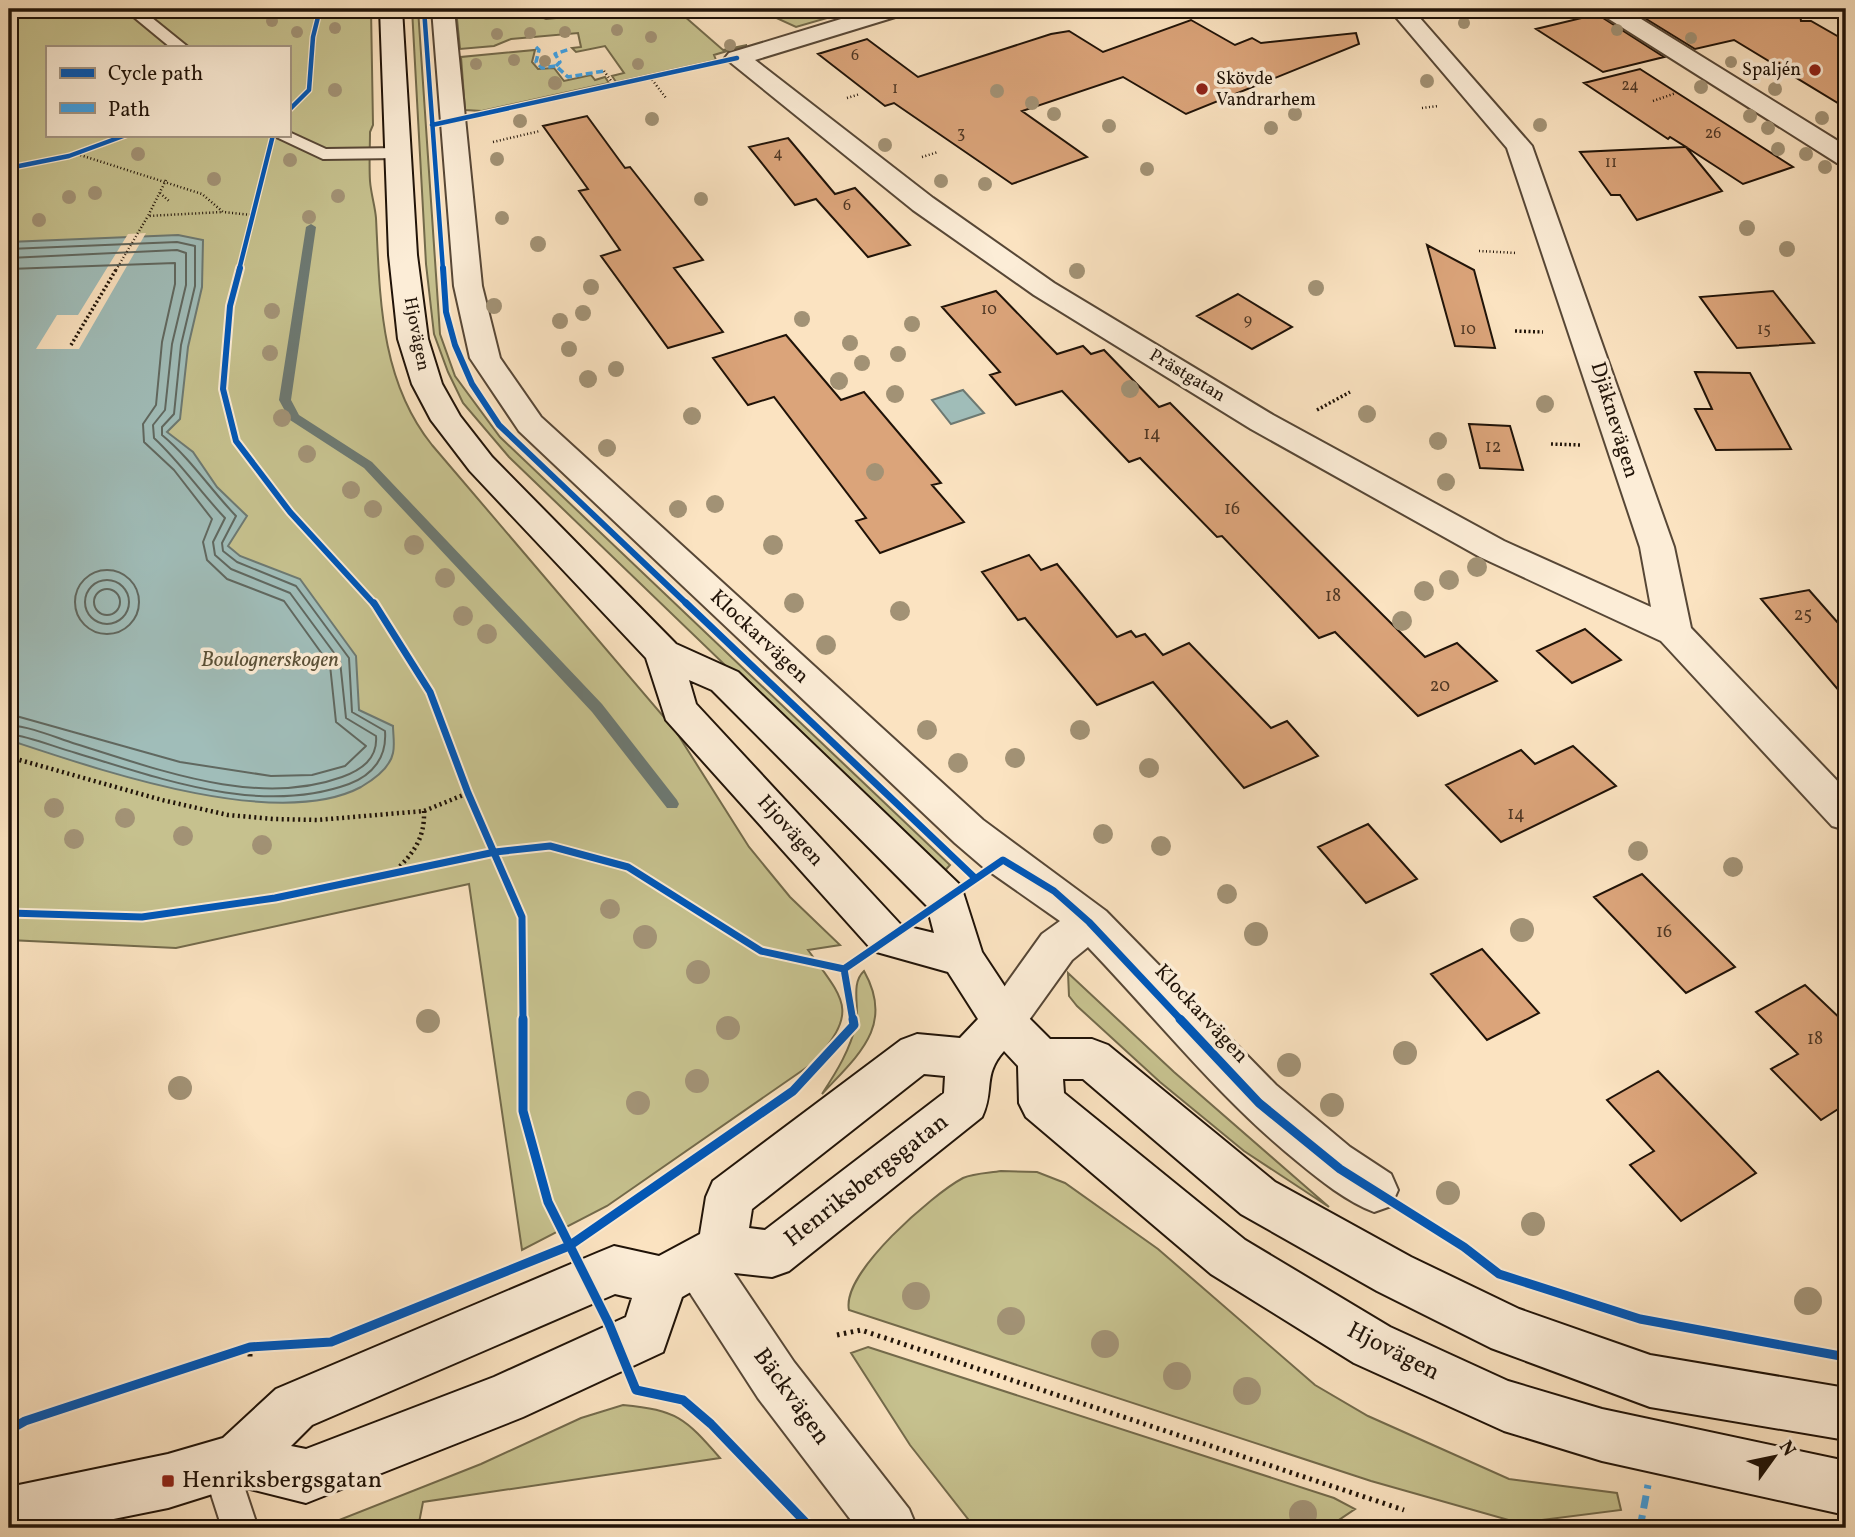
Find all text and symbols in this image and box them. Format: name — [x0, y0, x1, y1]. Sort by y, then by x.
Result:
house number: 6 — [851, 45, 859, 67]
legend — [46, 46, 290, 136]
place label: Spaljén — [1742, 58, 1801, 83]
text: Cycle path — [108, 60, 203, 89]
marker: Spaljén — [1807, 62, 1823, 78]
place label: Skövde Vandrarhem — [1216, 67, 1316, 113]
house number: 24 — [1621, 75, 1639, 97]
house number: 1 — [892, 78, 898, 100]
marker: Skövde Vandrarhem — [1194, 81, 1210, 97]
text: Path — [108, 96, 150, 125]
house number: 3 — [957, 123, 965, 145]
house number: 26 — [1705, 123, 1721, 145]
house number: 4 — [773, 143, 783, 165]
house number: 11 — [1605, 152, 1617, 174]
house number: 6 — [843, 195, 851, 217]
street label: Hjovägen — [397, 295, 435, 373]
house number: 10 — [981, 299, 997, 321]
house number: 9 — [1244, 310, 1252, 332]
house number: 10 — [1460, 319, 1476, 341]
house number: 15 — [1757, 319, 1771, 341]
street label: Prästgatan — [1144, 343, 1230, 409]
street label: Djäknevägen — [1583, 358, 1645, 482]
house number: 14 — [1143, 422, 1161, 447]
house number: 12 — [1485, 435, 1501, 460]
house number: 16 — [1224, 497, 1240, 522]
street label: Klockarvägen — [703, 583, 815, 691]
house number: 18 — [1325, 584, 1341, 609]
house number: 25 — [1794, 603, 1812, 628]
park label: Boulognerskogen — [201, 646, 339, 675]
house number: 20 — [1430, 674, 1450, 699]
street label: Hjovägen — [750, 789, 830, 873]
house number: 14 — [1507, 802, 1525, 827]
house number: 16 — [1656, 920, 1672, 945]
street label: Klockarvägen — [1147, 958, 1255, 1070]
house number: 18 — [1807, 1027, 1823, 1052]
street label: Henriksbergsgatan — [778, 1106, 956, 1256]
street label: Hjovägen — [1341, 1314, 1445, 1390]
street label: Bäckvägen — [744, 1341, 838, 1453]
north arrow — [1740, 1422, 1810, 1492]
text: N — [1772, 1436, 1801, 1462]
place label: Henriksbergsgatan — [182, 1464, 382, 1498]
marker: Henriksbergsgatan — [160, 1473, 176, 1489]

